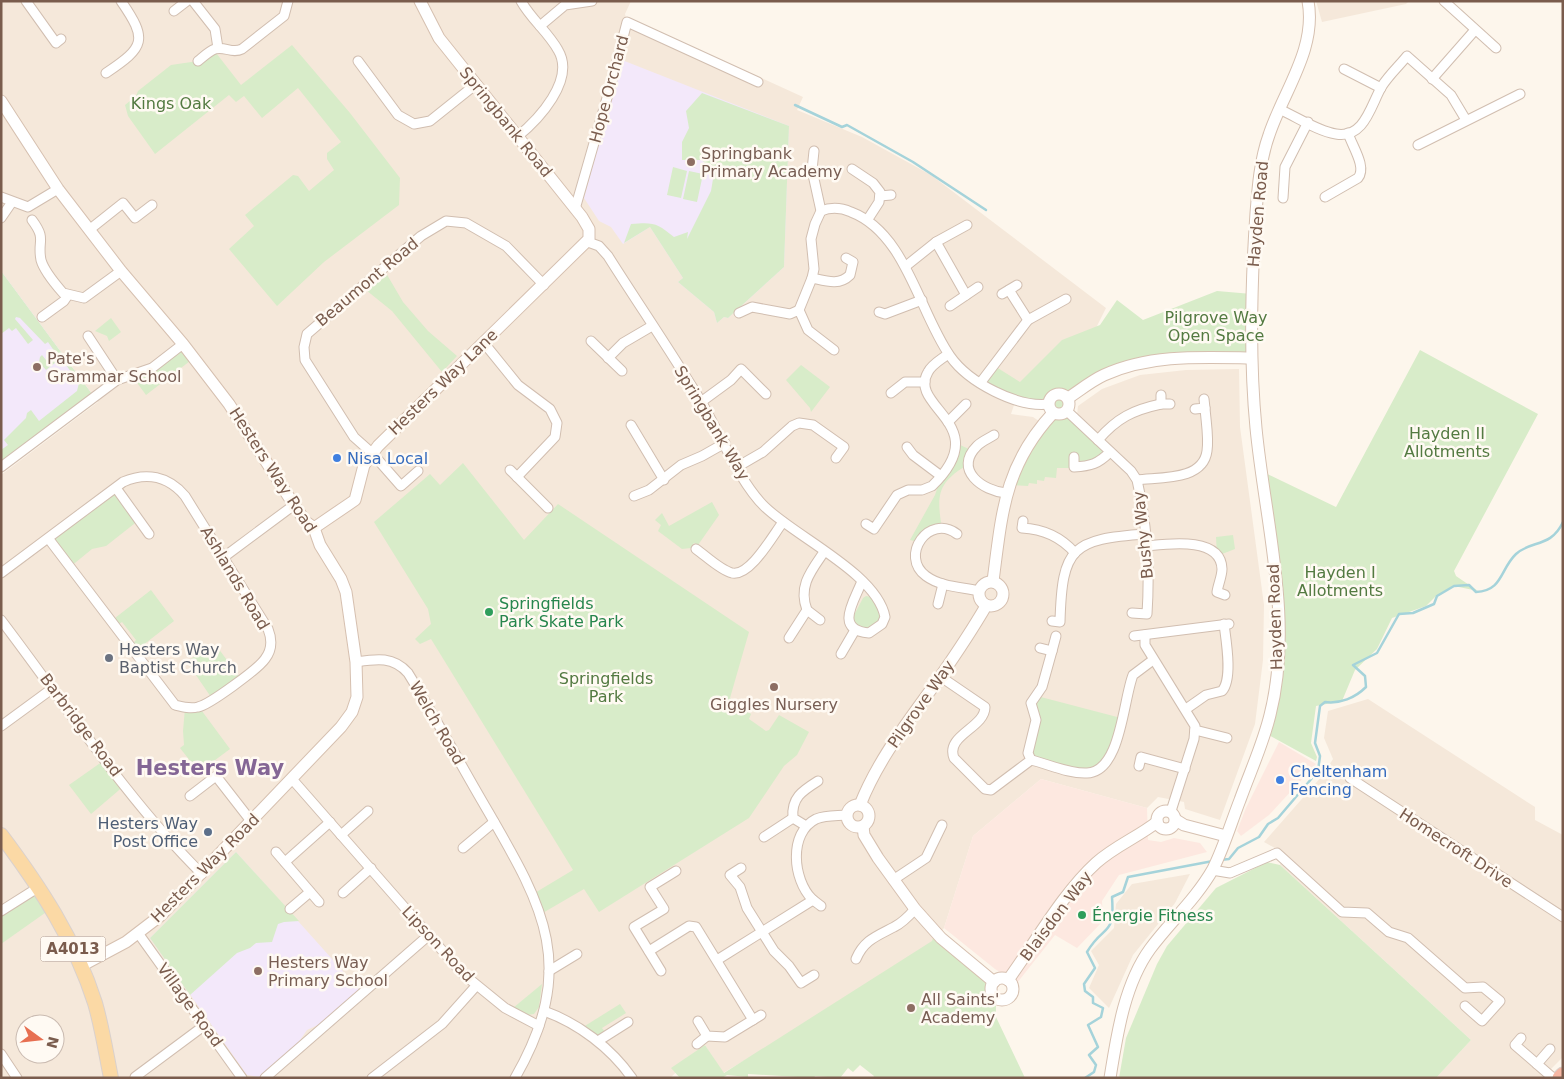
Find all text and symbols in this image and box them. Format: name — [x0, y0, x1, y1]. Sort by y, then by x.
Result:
street label: Hope Orchard — [585, 33, 633, 145]
street label: Springbank Road — [456, 63, 556, 181]
park label: Kings Oak — [131, 94, 212, 113]
place label: Springbank Primary Academy — [701, 144, 842, 181]
marker: Springbank Primary Academy — [685, 156, 697, 168]
street label: Hayden Road — [1244, 160, 1272, 268]
street label: Beaumont Road — [312, 234, 422, 330]
park label: Pilgrove Way Open Space — [1165, 308, 1267, 345]
street label: Hesters Way Lane — [385, 325, 501, 439]
place label: Pate's Grammar School — [47, 349, 182, 386]
marker: Pate's Grammar School — [31, 361, 43, 373]
street label: Springbank Way — [670, 362, 754, 484]
street label: Hesters Way Road — [225, 404, 321, 536]
park label: Hayden II Allotments — [1404, 424, 1490, 461]
place label: Nisa Local — [347, 449, 428, 468]
marker: Nisa Local — [331, 452, 343, 464]
street label: Bushy Way — [1129, 490, 1157, 580]
street label: Ashlands Road — [197, 523, 273, 633]
street label: Hayden Road — [1264, 563, 1286, 671]
park label: Hayden I Allotments — [1297, 563, 1383, 600]
place label: Springfields Park Skate Park — [499, 594, 624, 631]
marker: Springfields Park Skate Park — [483, 606, 495, 618]
place label: Hesters Way Baptist Church — [119, 640, 237, 677]
marker: Hesters Way Baptist Church — [103, 652, 115, 664]
street label: Pilgrove Way — [884, 656, 958, 752]
park label: Springfields Park — [559, 669, 653, 706]
street label: Barbridge Road — [36, 670, 126, 780]
street label: Welch Road — [405, 678, 469, 768]
marker: Giggles Nursery — [768, 681, 780, 693]
place label: Giggles Nursery — [710, 695, 838, 714]
district label: Hesters Way — [136, 756, 285, 780]
place label: Cheltenham Fencing — [1290, 762, 1387, 799]
marker: Cheltenham Fencing — [1274, 774, 1286, 786]
street label: Homecroft Drive — [1396, 804, 1516, 892]
street label: Hesters Way Road — [147, 810, 263, 926]
place label: Hesters Way Post Office — [98, 814, 198, 851]
marker: Hesters Way Post Office — [202, 826, 214, 838]
street label: Blaisdon Way — [1016, 867, 1096, 965]
street label: Lipson Road — [398, 902, 478, 986]
place label: Énergie Fitness — [1092, 906, 1213, 925]
marker: Énergie Fitness — [1076, 909, 1088, 921]
road number: A4013 — [40, 936, 106, 962]
place label: Hesters Way Primary School — [268, 953, 388, 990]
street label: Village Road — [153, 959, 227, 1051]
marker: Hesters Way Primary School — [252, 965, 264, 977]
place label: All Saints' Academy — [921, 990, 999, 1027]
marker: All Saints' Academy — [905, 1002, 917, 1014]
north arrow — [15, 1014, 65, 1064]
text: N — [43, 1035, 62, 1050]

